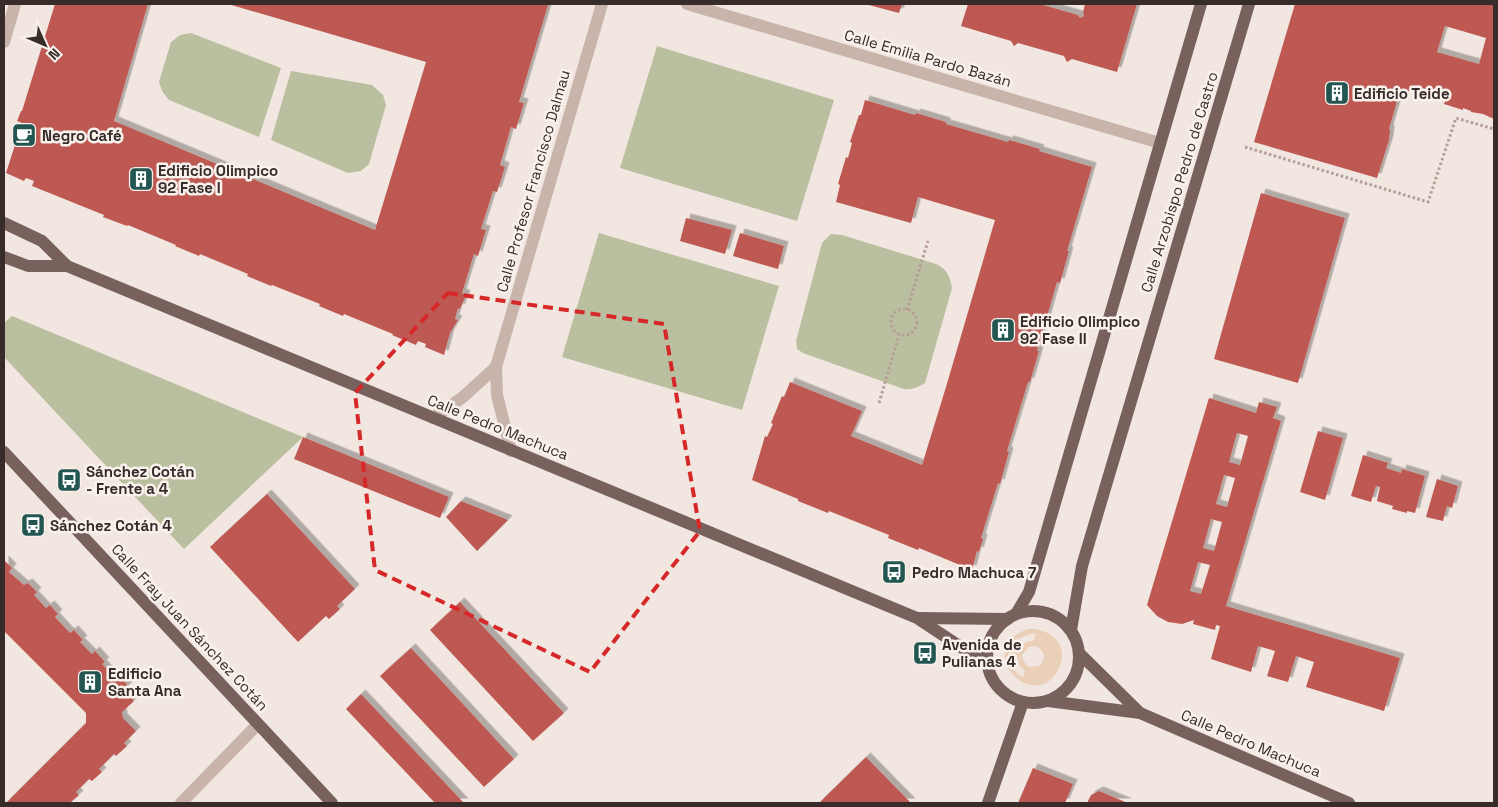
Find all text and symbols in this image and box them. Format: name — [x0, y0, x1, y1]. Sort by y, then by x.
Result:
north arrow — [20, 20, 70, 70]
street label: Calle Emilia Pardo Bazán — [842, 25, 1014, 91]
text: N — [45, 45, 64, 64]
street label: Calle Profesor Francisco Dalmau — [492, 68, 574, 294]
street label: Calle Arzobispo Pedro de Castro — [1136, 69, 1222, 295]
building icon: Edificio Teide — [1324, 80, 1350, 106]
place label: Edificio Teide — [1354, 84, 1450, 103]
cafe icon: Negro Café — [11, 122, 37, 148]
place label: Negro Café — [42, 126, 122, 145]
place label: Edificio Olimpico 92 Fase I — [158, 161, 278, 197]
building icon: Edificio Olimpico 92 Fase I — [128, 166, 154, 192]
place label: Edificio Olimpico 92 Fase II — [1020, 312, 1140, 348]
building icon: Edificio Olimpico 92 Fase II — [990, 317, 1016, 343]
street label: Calle Pedro Machuca — [425, 390, 572, 464]
place label: Sánchez Cotán - Frente a 4 — [86, 462, 195, 498]
bus stop icon: Sánchez Cotán - Frente a 4 — [56, 467, 82, 493]
bus stop icon: Sánchez Cotán 4 — [20, 512, 46, 538]
place label: Sánchez Cotán 4 — [50, 516, 172, 535]
street label: Calle Fray Juan Sánchez Cotán — [108, 540, 272, 714]
bus stop icon: Pedro Machuca 7 — [881, 559, 907, 585]
place label: Pedro Machuca 7 — [912, 563, 1036, 582]
place label: Avenida de Pulianas 4 — [942, 635, 1022, 671]
bus stop icon: Avenida de Pulianas 4 — [912, 640, 938, 666]
place label: Edificio Santa Ana — [108, 664, 182, 700]
building icon: Edificio Santa Ana — [77, 669, 103, 695]
street label: Calle Pedro Machuca — [1178, 705, 1324, 781]

